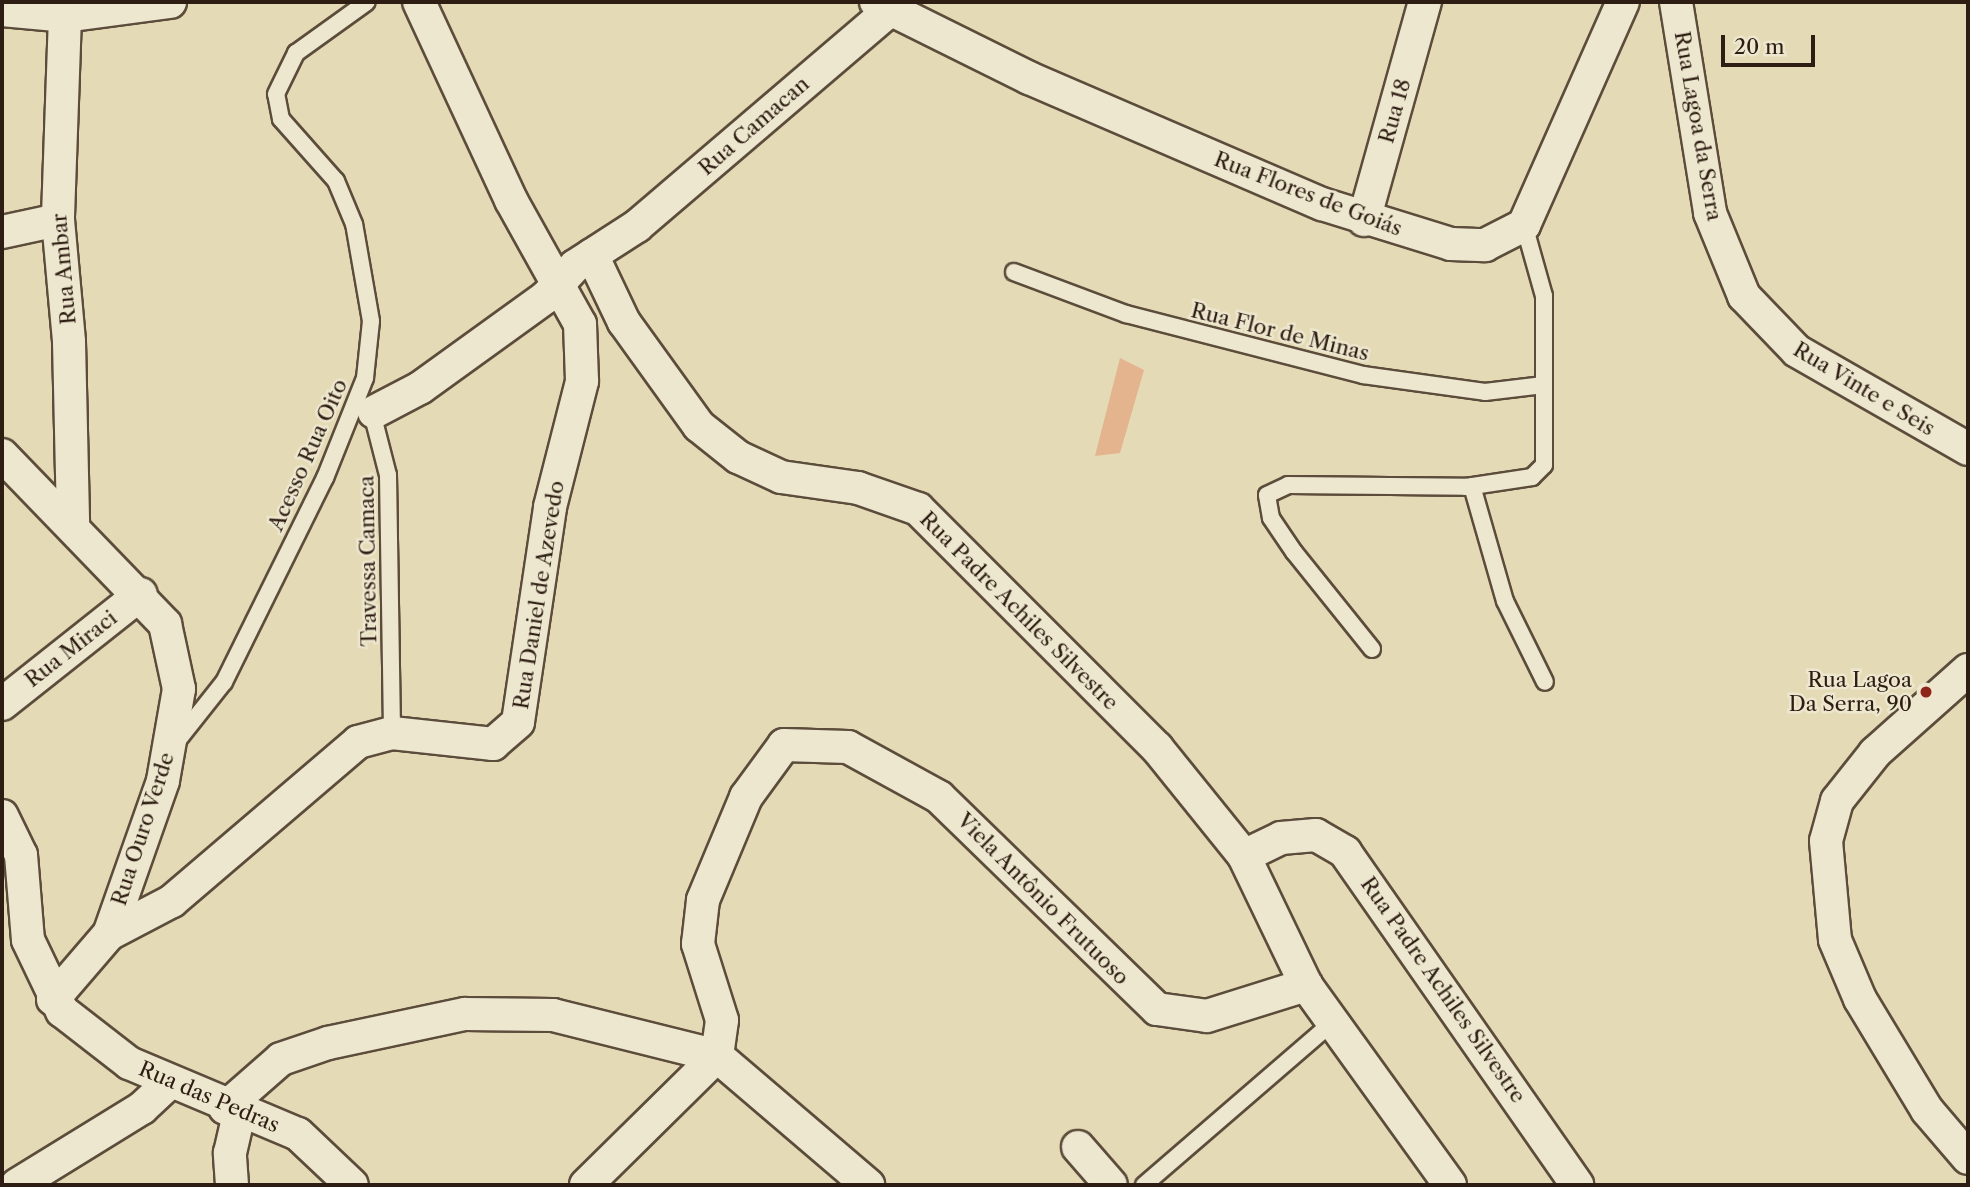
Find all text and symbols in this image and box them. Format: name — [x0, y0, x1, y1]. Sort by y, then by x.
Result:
scale bar — [1725, 21, 1820, 65]
street label: Rua Lagoa da Serra — [1669, 29, 1727, 223]
text: 20 m — [1734, 34, 1785, 59]
street label: Rua Camacan — [694, 71, 814, 181]
street label: Rua 18 — [1374, 76, 1416, 146]
street label: Rua Flores de Goiás — [1210, 147, 1406, 241]
street label: Rua Ambar — [47, 212, 81, 326]
street label: Rua Flor de Minas — [1188, 298, 1372, 366]
street label: Rua Vinte e Seis — [1788, 337, 1940, 441]
street label: Acesso Rua Oito — [263, 375, 353, 535]
street label: Travessa Camaca — [354, 475, 382, 647]
street label: Rua Daniel de Azevedo — [508, 478, 570, 712]
street label: Rua Padre Achiles Silvestre — [914, 506, 1124, 716]
street label: Rua Miraci — [20, 605, 122, 693]
place label: Rua Lagoa Da Serra, 90 — [1789, 667, 1912, 717]
marker: Rua Lagoa Da Serra, 90 — [1918, 684, 1934, 700]
street label: Rua Ouro Verde — [106, 749, 180, 909]
street label: Viela Antônio Frutuoso — [951, 807, 1135, 991]
street label: Rua Padre Achiles Silvestre — [1355, 872, 1531, 1108]
street label: Rua das Pedras — [135, 1056, 283, 1138]

